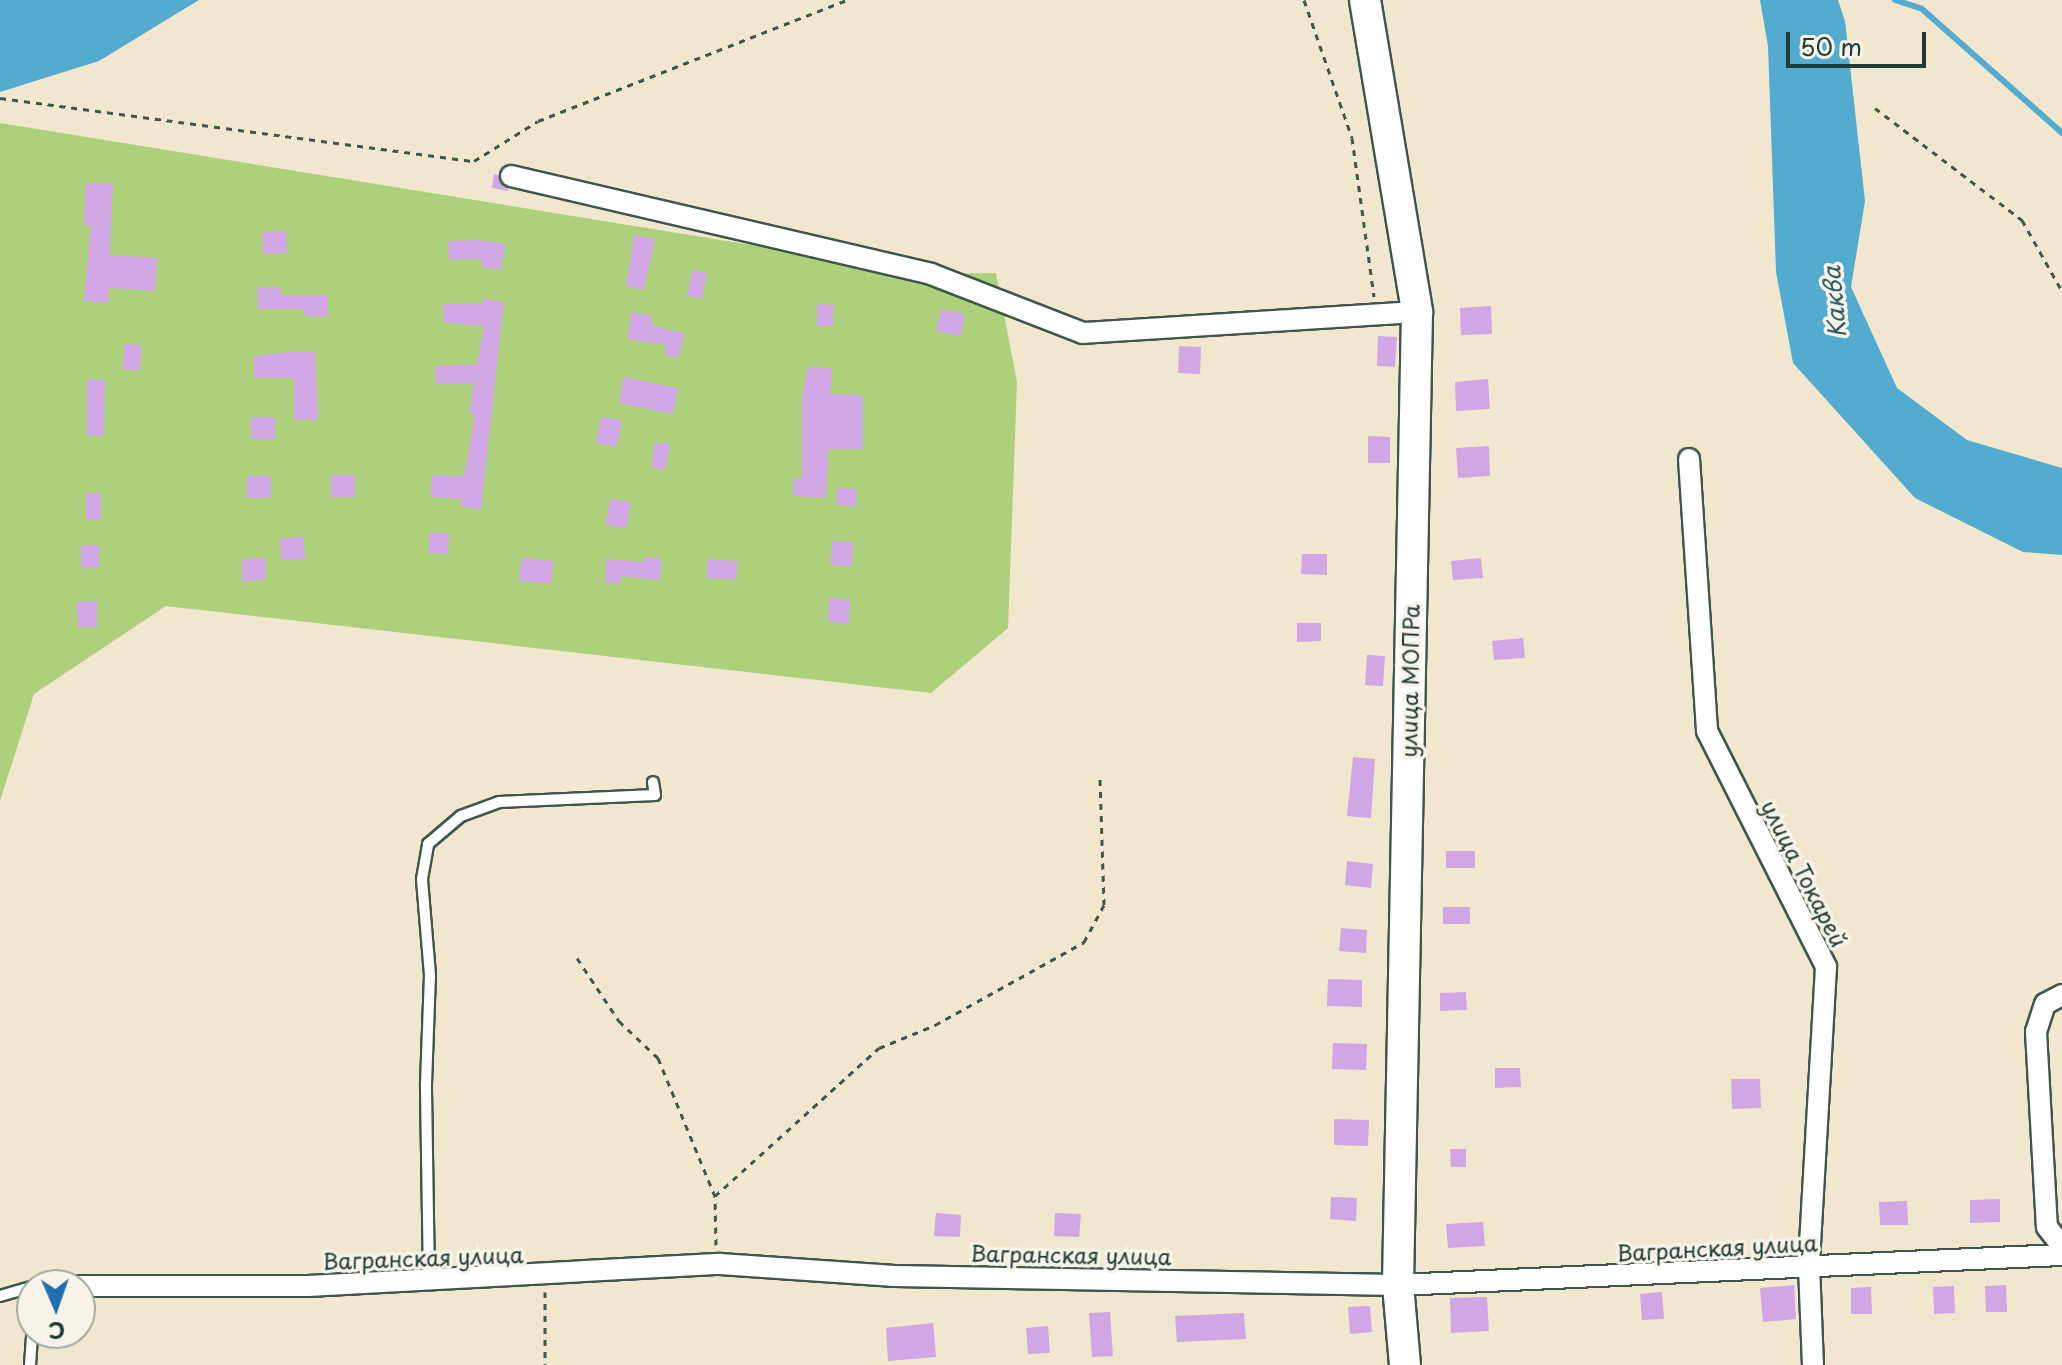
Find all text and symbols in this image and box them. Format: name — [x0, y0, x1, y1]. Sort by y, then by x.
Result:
scale bar — [1790, 16, 1930, 66]
text: 50 m — [1800, 28, 1862, 64]
water label: Каква — [1817, 265, 1851, 339]
street label: улица МОПРа — [1394, 604, 1424, 758]
street label: улица Токарей — [1756, 795, 1854, 951]
street label: Вагранская улица — [1615, 1229, 1819, 1265]
street label: Вагранская улица — [970, 1239, 1172, 1269]
street label: Вагранская улица — [321, 1240, 525, 1274]
north arrow — [16, 1269, 96, 1349]
text: С — [48, 1315, 66, 1348]

